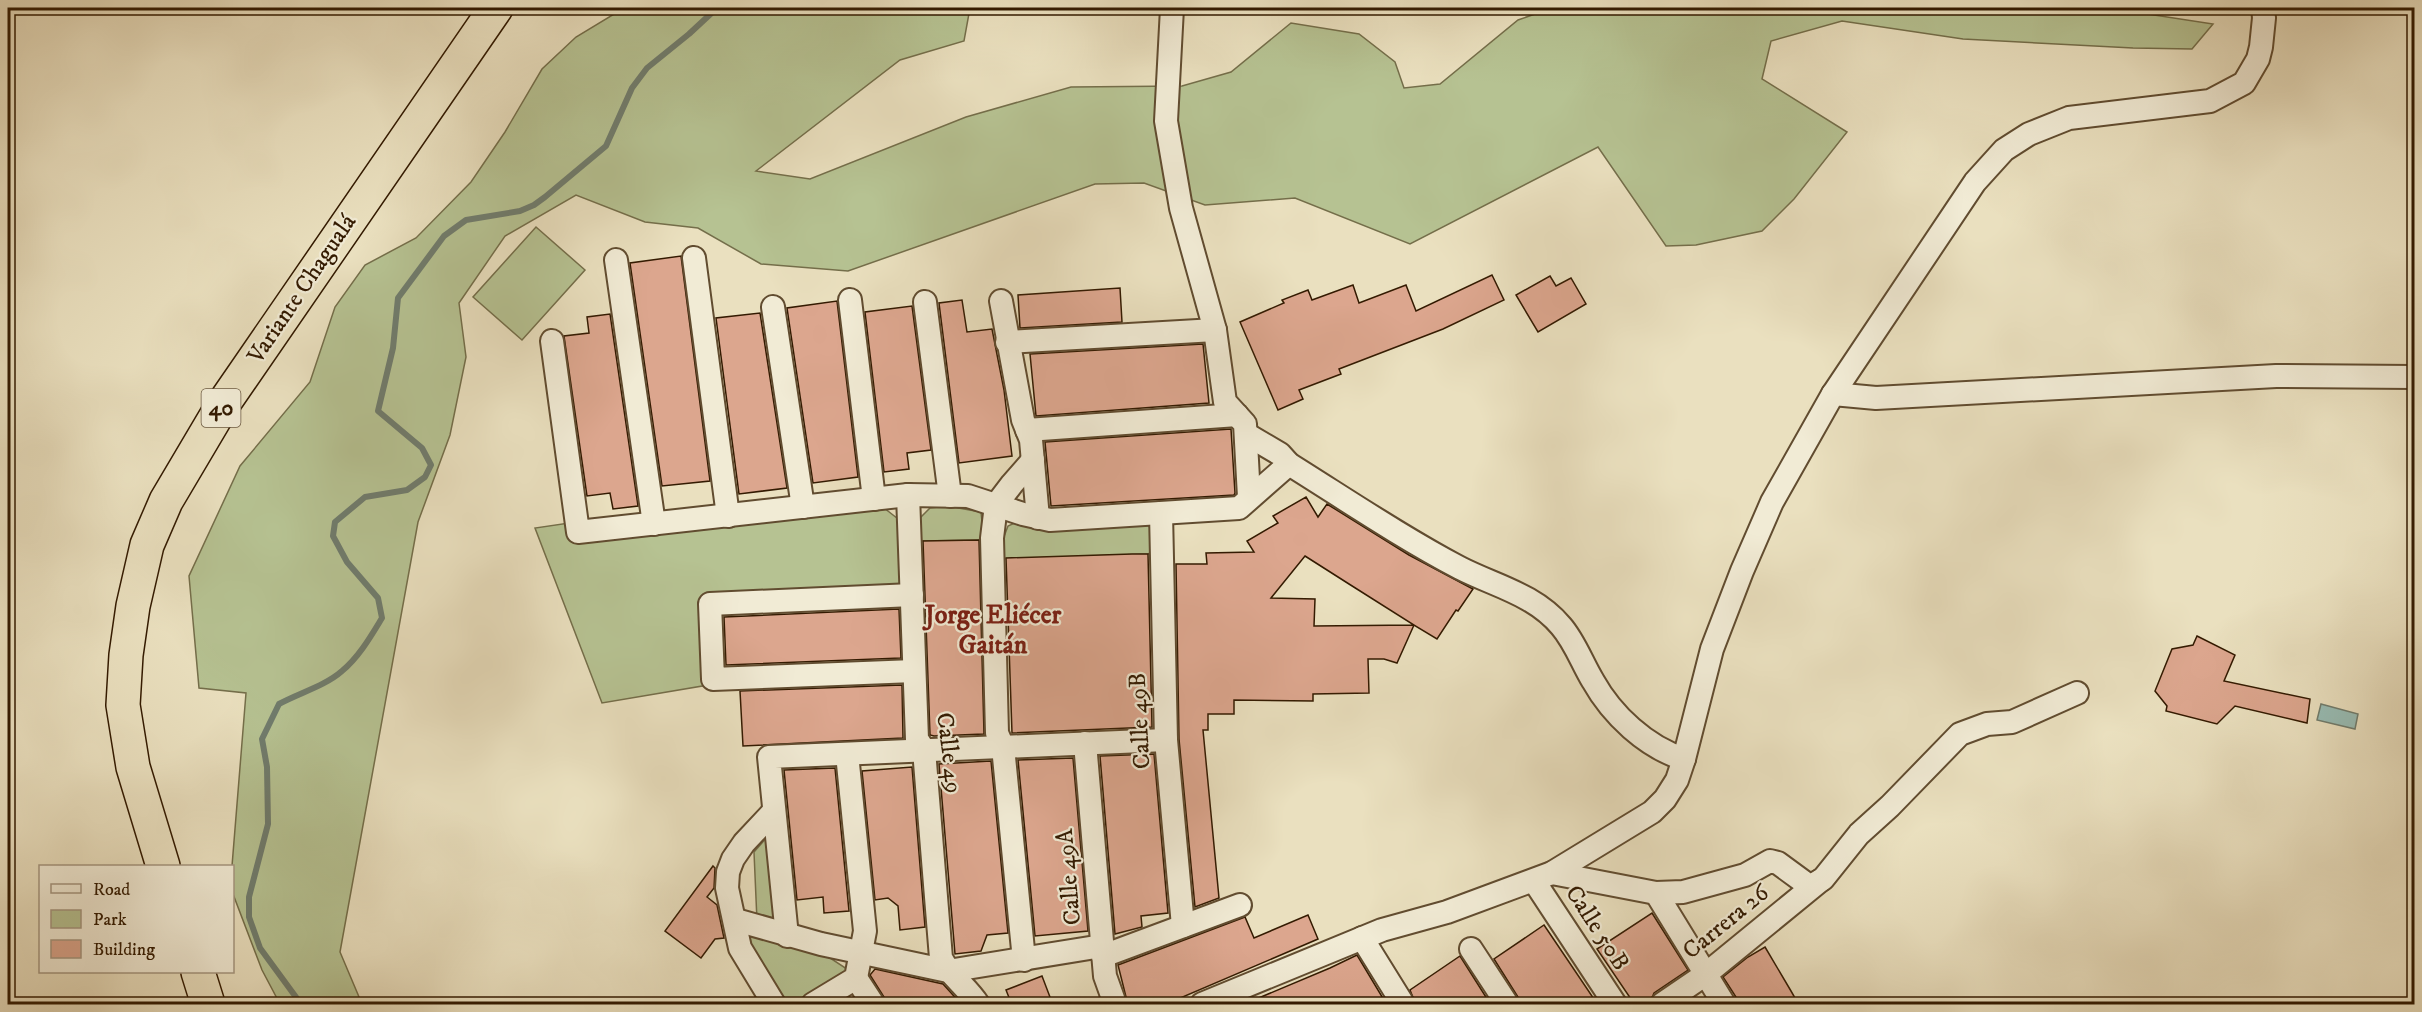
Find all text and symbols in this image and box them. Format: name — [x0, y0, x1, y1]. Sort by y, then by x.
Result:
street label: Variante Chagualá — [240, 208, 364, 370]
road number: 40 — [202, 389, 240, 427]
district label: Jorge Eliécer Gaitán — [922, 599, 1062, 662]
street label: Calle 49B — [1122, 672, 1158, 770]
street label: Calle 49 — [929, 711, 969, 795]
street label: Calle 49A — [1050, 827, 1088, 926]
legend — [39, 865, 234, 973]
street label: Carrera 26 — [1677, 877, 1776, 966]
text: Road — [93, 879, 130, 901]
street label: Calle 50B — [1558, 880, 1636, 976]
text: Park — [93, 909, 127, 931]
text: Building — [93, 939, 155, 961]

